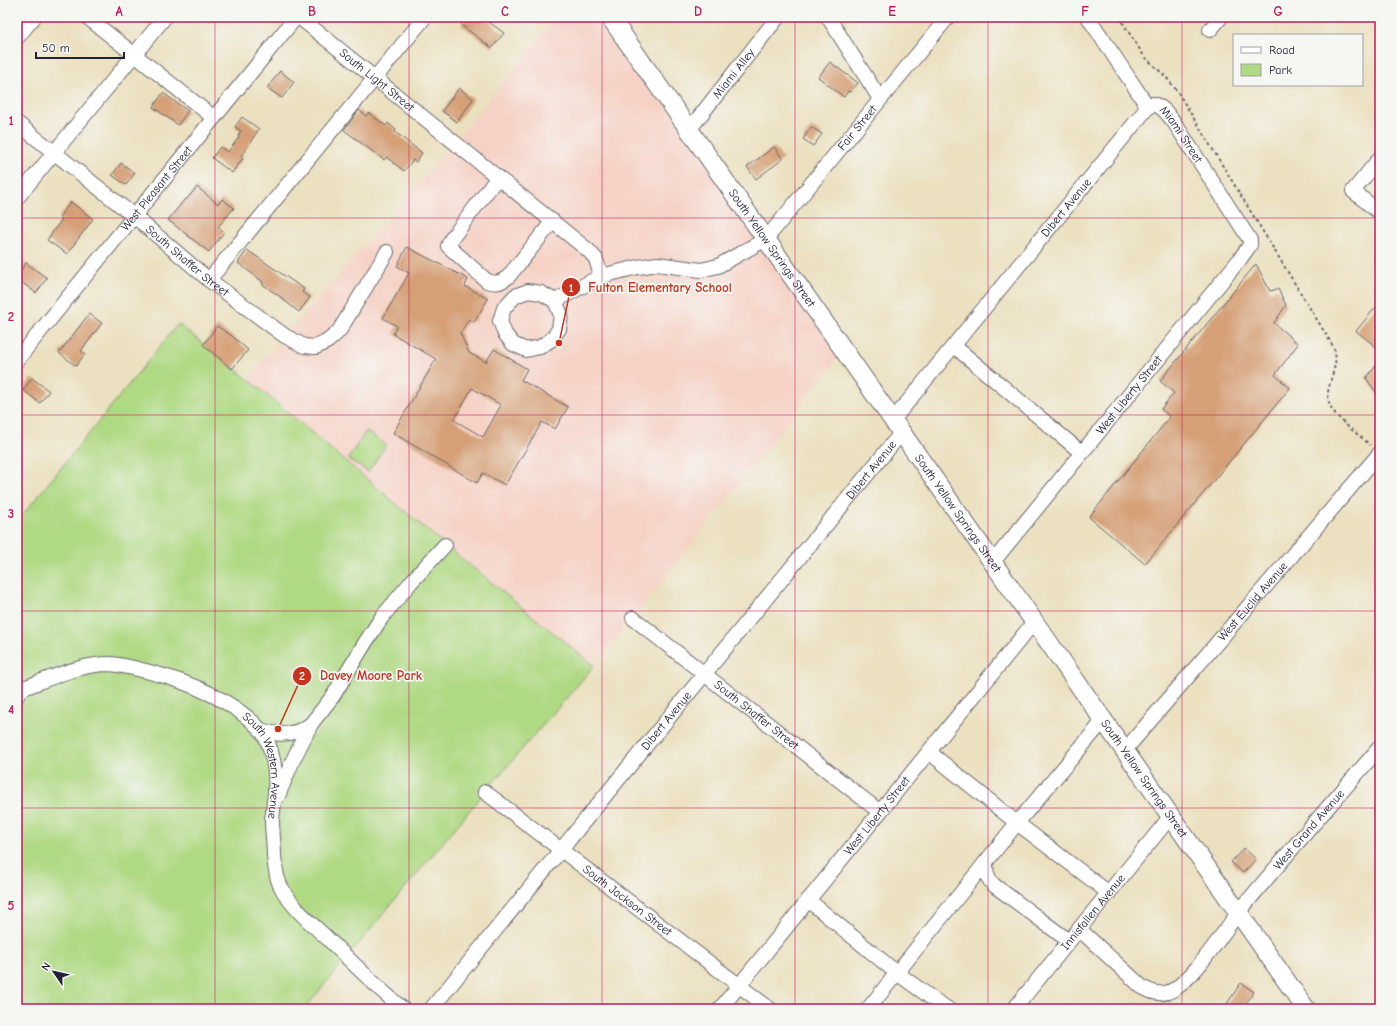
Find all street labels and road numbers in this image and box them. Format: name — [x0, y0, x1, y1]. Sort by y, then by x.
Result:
street label: South Light Street — [337, 45, 417, 115]
street label: Miami Alley — [710, 45, 758, 101]
street label: Fair Street — [835, 102, 880, 153]
street label: Miami Street — [1157, 103, 1206, 166]
street label: West Pleasant Street — [118, 143, 195, 234]
street label: Dibert Avenue — [1038, 175, 1094, 240]
street label: South Yellow Springs Street — [726, 186, 818, 310]
street label: South Shaffer Street — [143, 222, 232, 299]
street label: West Liberty Street — [1093, 353, 1165, 437]
street label: Dibert Avenue — [843, 438, 899, 502]
street label: South Yellow Springs Street — [912, 451, 1005, 575]
street label: West Euclid Avenue — [1215, 559, 1290, 644]
street label: South Shaffer Street — [711, 677, 802, 753]
street label: Dibert Avenue — [638, 689, 694, 753]
street label: South Western Avenue — [240, 709, 282, 820]
street label: South Yellow Springs Street — [1098, 717, 1191, 840]
street label: West Liberty Street — [841, 773, 913, 858]
street label: West Grand Avenue — [1270, 787, 1347, 872]
street label: South Jackson Street — [580, 862, 675, 939]
street label: Innisfallen Avenue — [1058, 871, 1128, 953]

